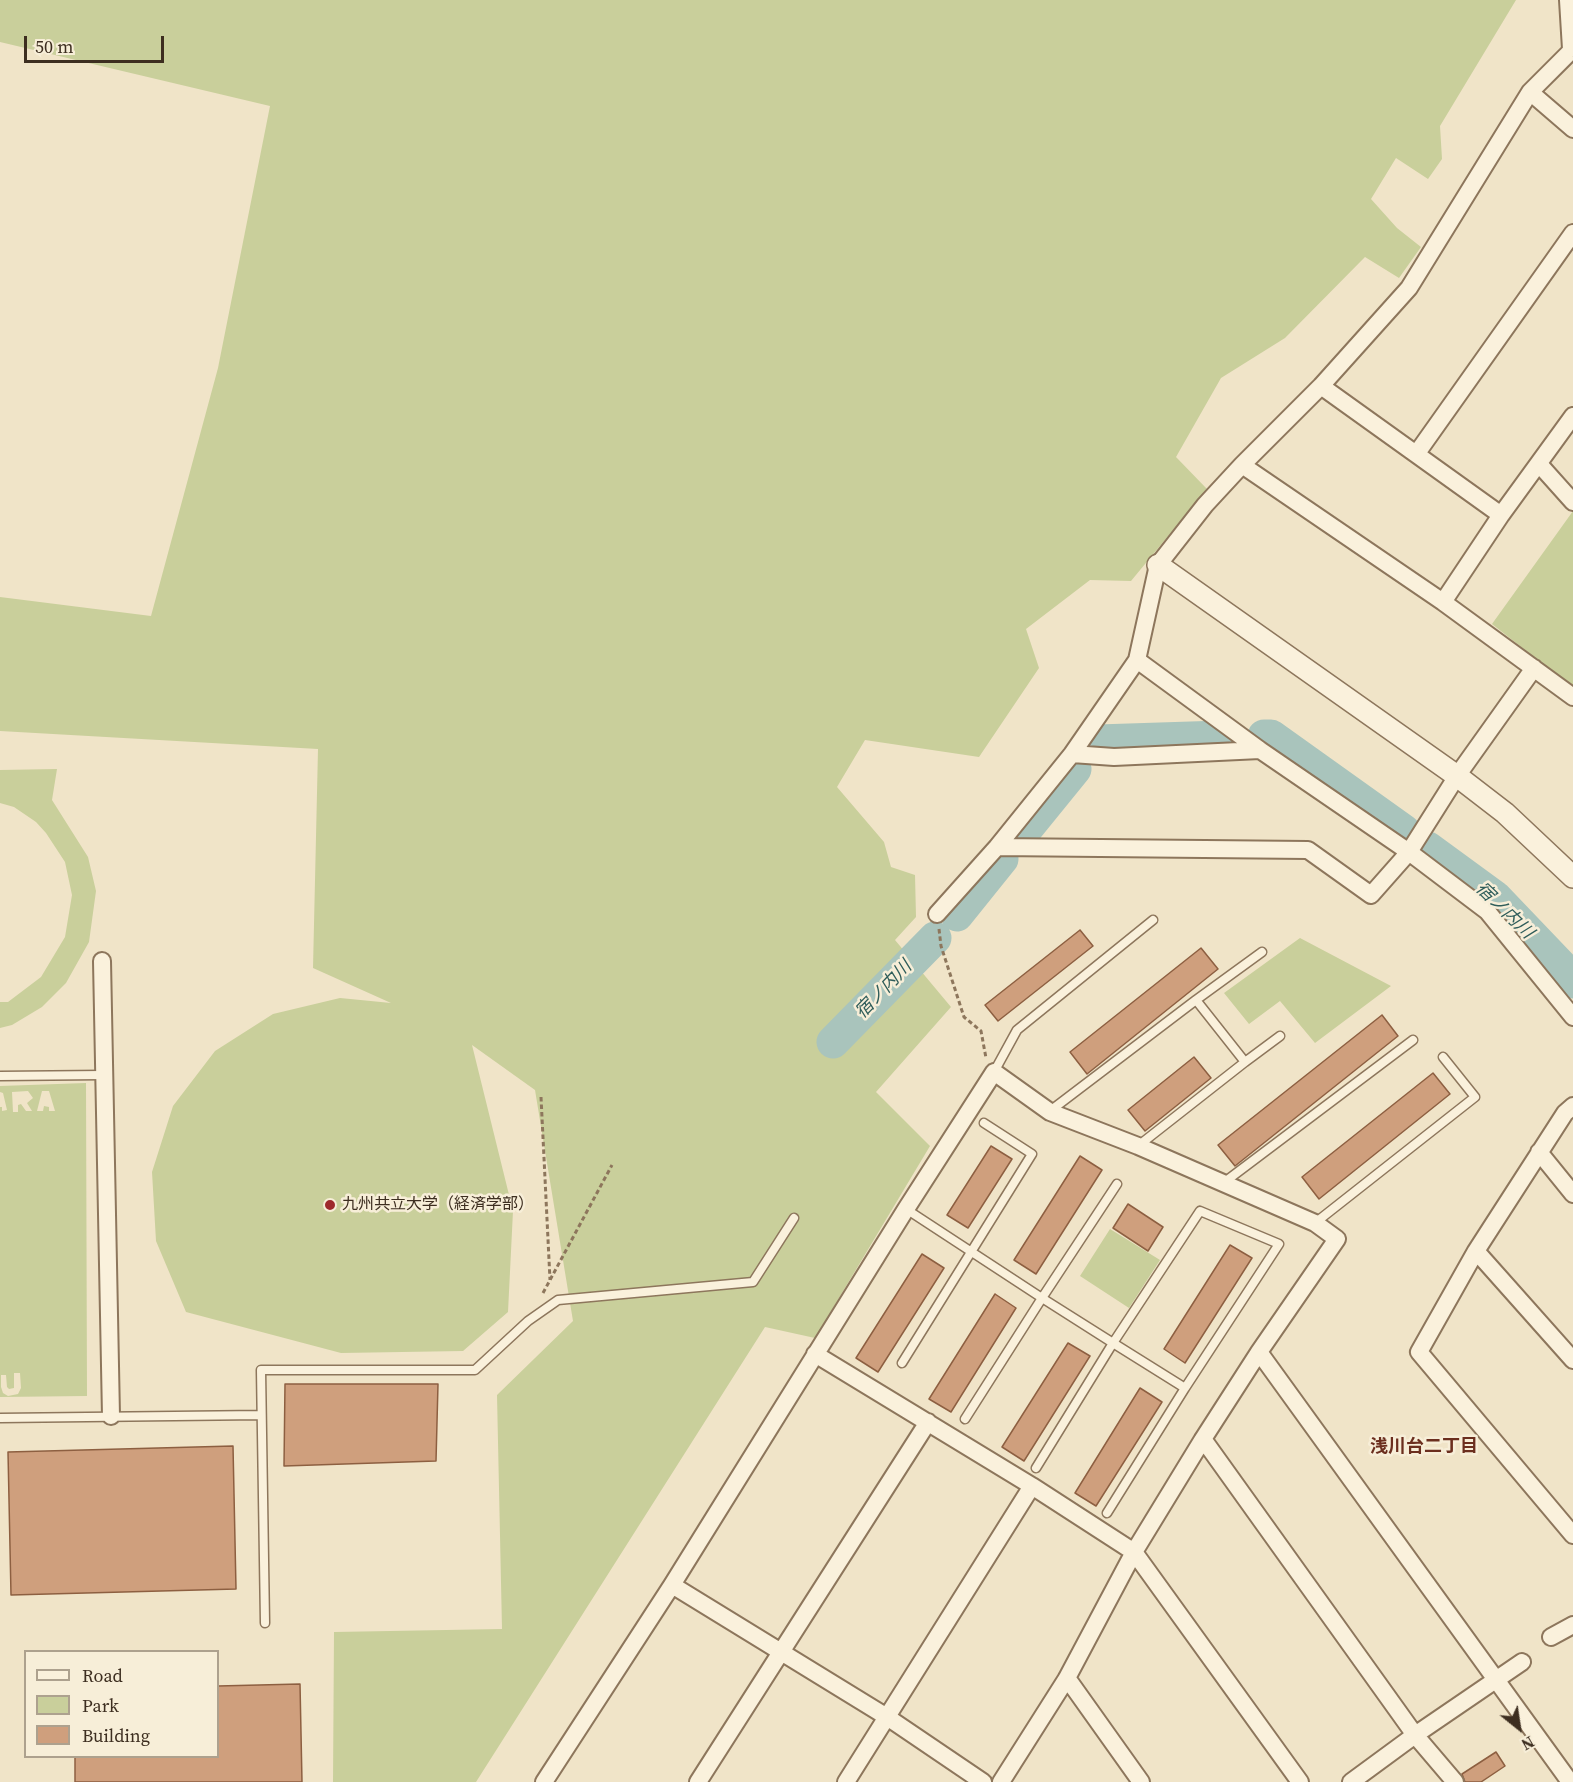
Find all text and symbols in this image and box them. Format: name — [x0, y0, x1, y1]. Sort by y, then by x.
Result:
scale bar — [27, 24, 166, 62]
text: 50 m — [35, 34, 73, 59]
water label: 宿ノ内川 — [1471, 878, 1537, 944]
water label: 宿ノ内川 — [851, 957, 917, 1023]
place label: 九州共立大学（経済学部） — [342, 1195, 534, 1215]
marker: 九州共立大学（経済学部） — [323, 1198, 337, 1212]
district label: 浅川台二丁目 — [1370, 1436, 1478, 1458]
legend — [24, 1650, 219, 1758]
text: Road — [82, 1663, 123, 1688]
text: Park — [82, 1693, 119, 1718]
north arrow — [1489, 1698, 1549, 1758]
text: Building — [82, 1723, 150, 1748]
text: N — [1517, 1731, 1539, 1756]

